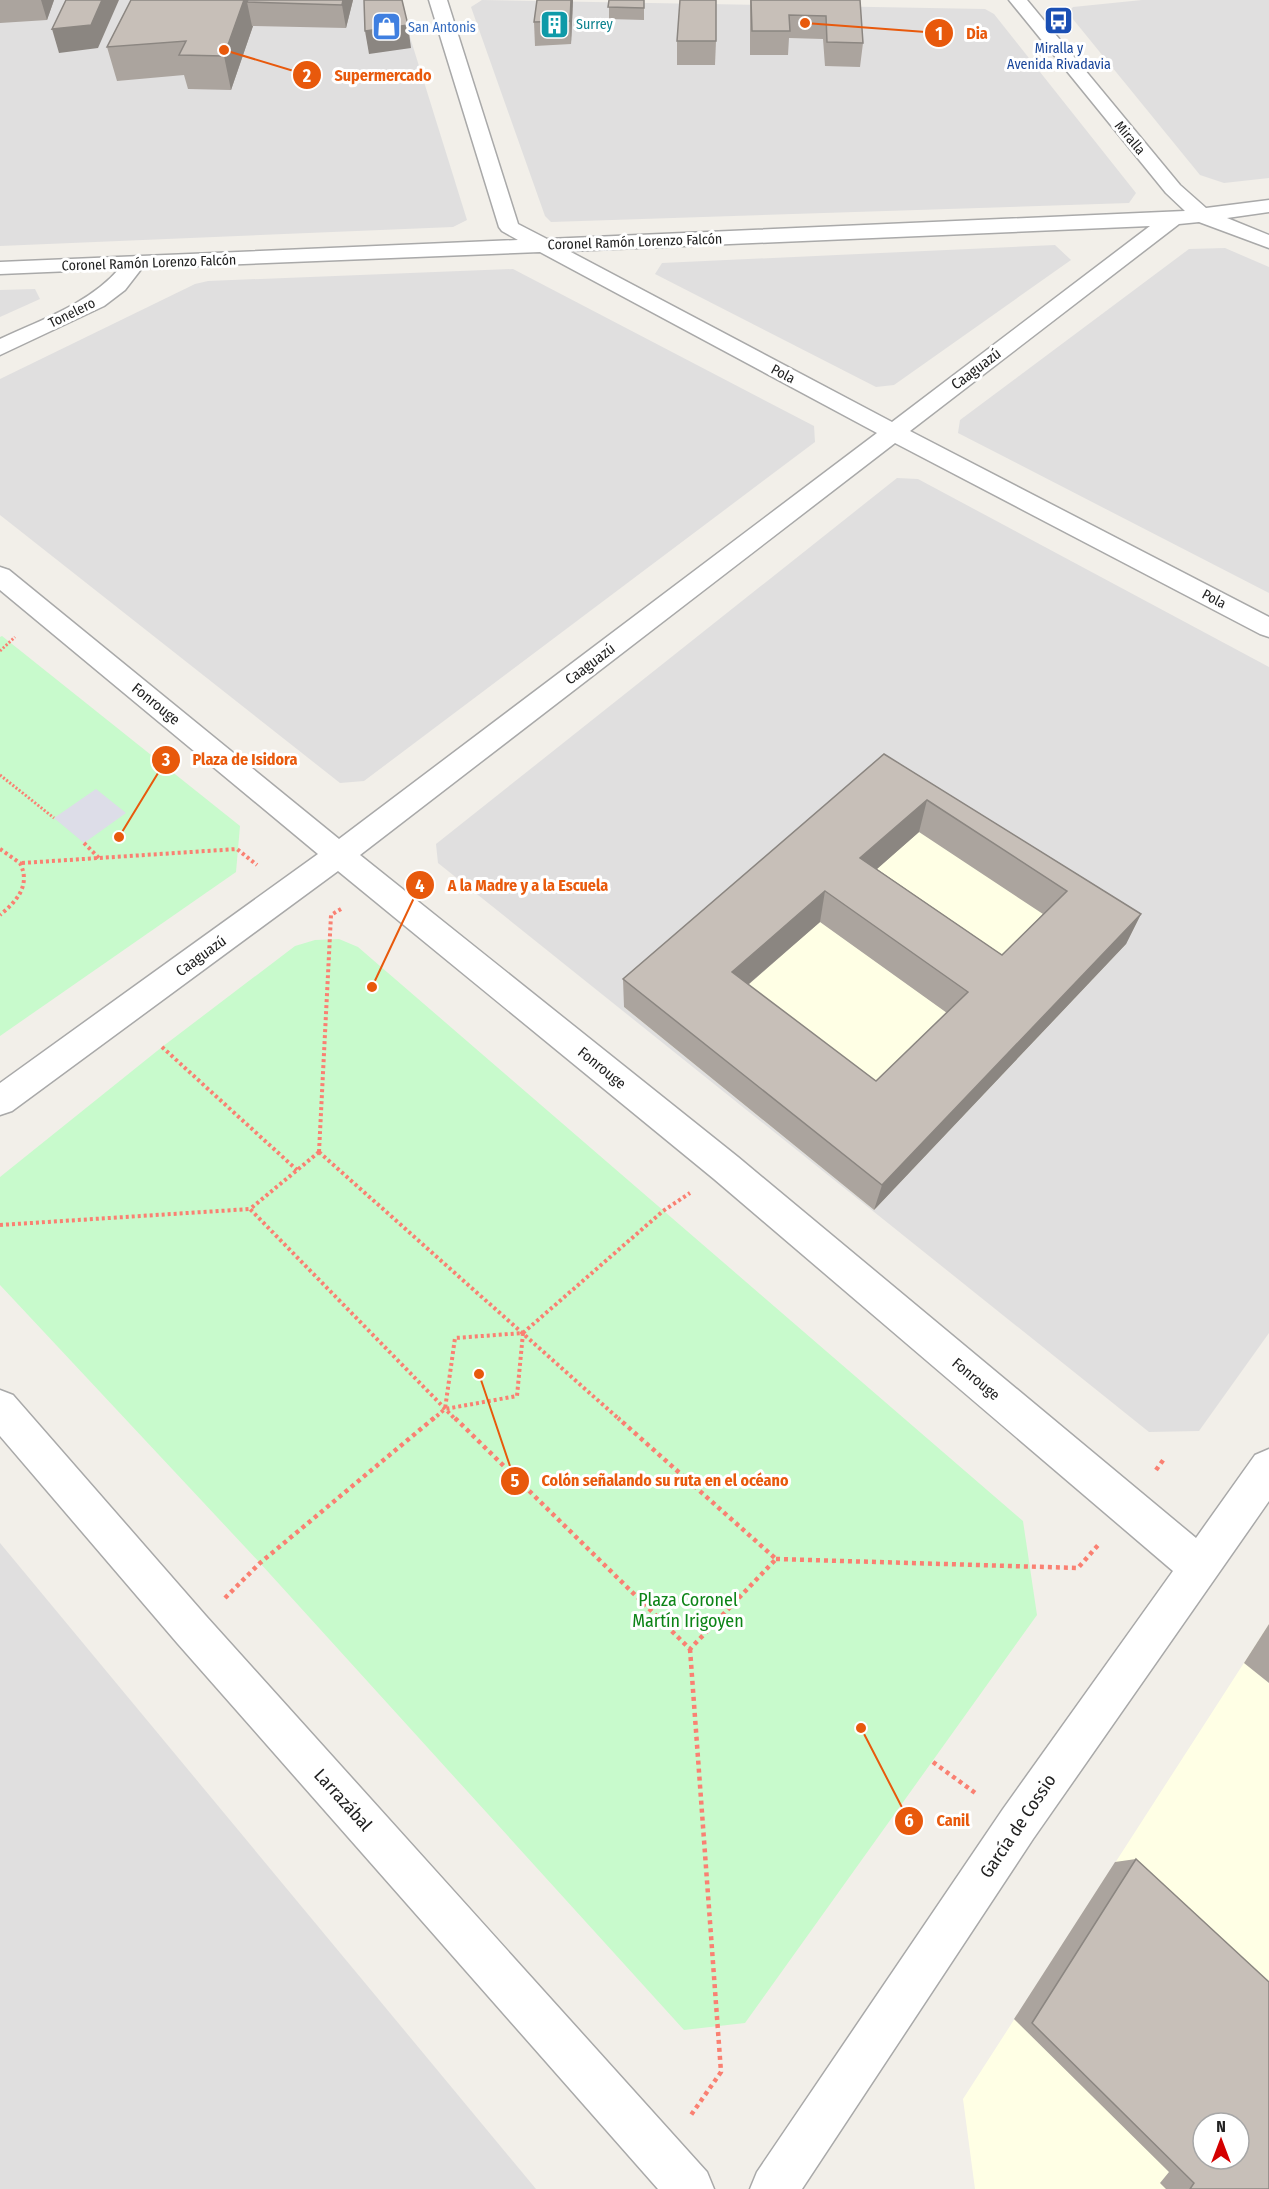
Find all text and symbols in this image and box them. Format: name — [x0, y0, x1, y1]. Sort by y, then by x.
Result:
bus stop icon: Miralla y Avenida Rivadavia — [1043, 5, 1075, 37]
building icon: Surrey — [539, 8, 571, 40]
shop icon: San Antonis — [371, 11, 403, 43]
place label: Surrey — [576, 16, 614, 33]
callout: Dia — [924, 16, 999, 50]
place label: San Antonis — [408, 19, 476, 36]
text: 1 — [935, 23, 943, 45]
text: Dia — [966, 24, 988, 43]
place label: Miralla y Avenida Rivadavia — [1007, 40, 1111, 73]
callout: Supermercado — [292, 58, 444, 92]
text: 2 — [302, 65, 311, 87]
text: Supermercado — [334, 66, 432, 85]
street label: Miralla — [1111, 118, 1149, 158]
street label: Coronel Ramón Lorenzo Falcón — [547, 230, 723, 254]
street label: Coronel Ramón Lorenzo Falcón — [61, 251, 237, 275]
street label: Tonelero — [46, 294, 98, 332]
street label: Caaguazú — [948, 344, 1004, 394]
street label: Pola — [768, 361, 798, 387]
street label: Pola — [1199, 586, 1229, 612]
street label: Caaguazú — [562, 639, 618, 689]
street label: Fonrouge — [128, 679, 184, 729]
callout: Plaza de Isidora — [151, 743, 310, 777]
text: 3 — [161, 749, 171, 771]
text: Plaza de Isidora — [193, 750, 297, 769]
callout: A la Madre y a la Escuela — [405, 868, 620, 902]
text: 4 — [415, 875, 425, 897]
text: A la Madre y a la Escuela — [447, 876, 608, 895]
street label: Caaguazú — [172, 932, 230, 980]
street label: Fonrouge — [574, 1043, 630, 1093]
street label: Fonrouge — [949, 1354, 1003, 1404]
callout: Colón señalando su ruta en el océano — [500, 1464, 801, 1498]
text: 5 — [511, 1470, 520, 1492]
text: Colón señalando su ruta en el océano — [542, 1471, 789, 1490]
park label: Plaza Coronel Martín Irigoyen — [632, 1589, 744, 1632]
street label: Larrazábal — [309, 1764, 377, 1836]
street label: García de Cossio — [975, 1770, 1061, 1882]
callout: Canil — [894, 1804, 981, 1838]
text: 6 — [904, 1810, 914, 1832]
text: Canil — [936, 1811, 970, 1830]
north arrow — [1191, 2111, 1251, 2171]
text: N — [1216, 2117, 1226, 2136]

